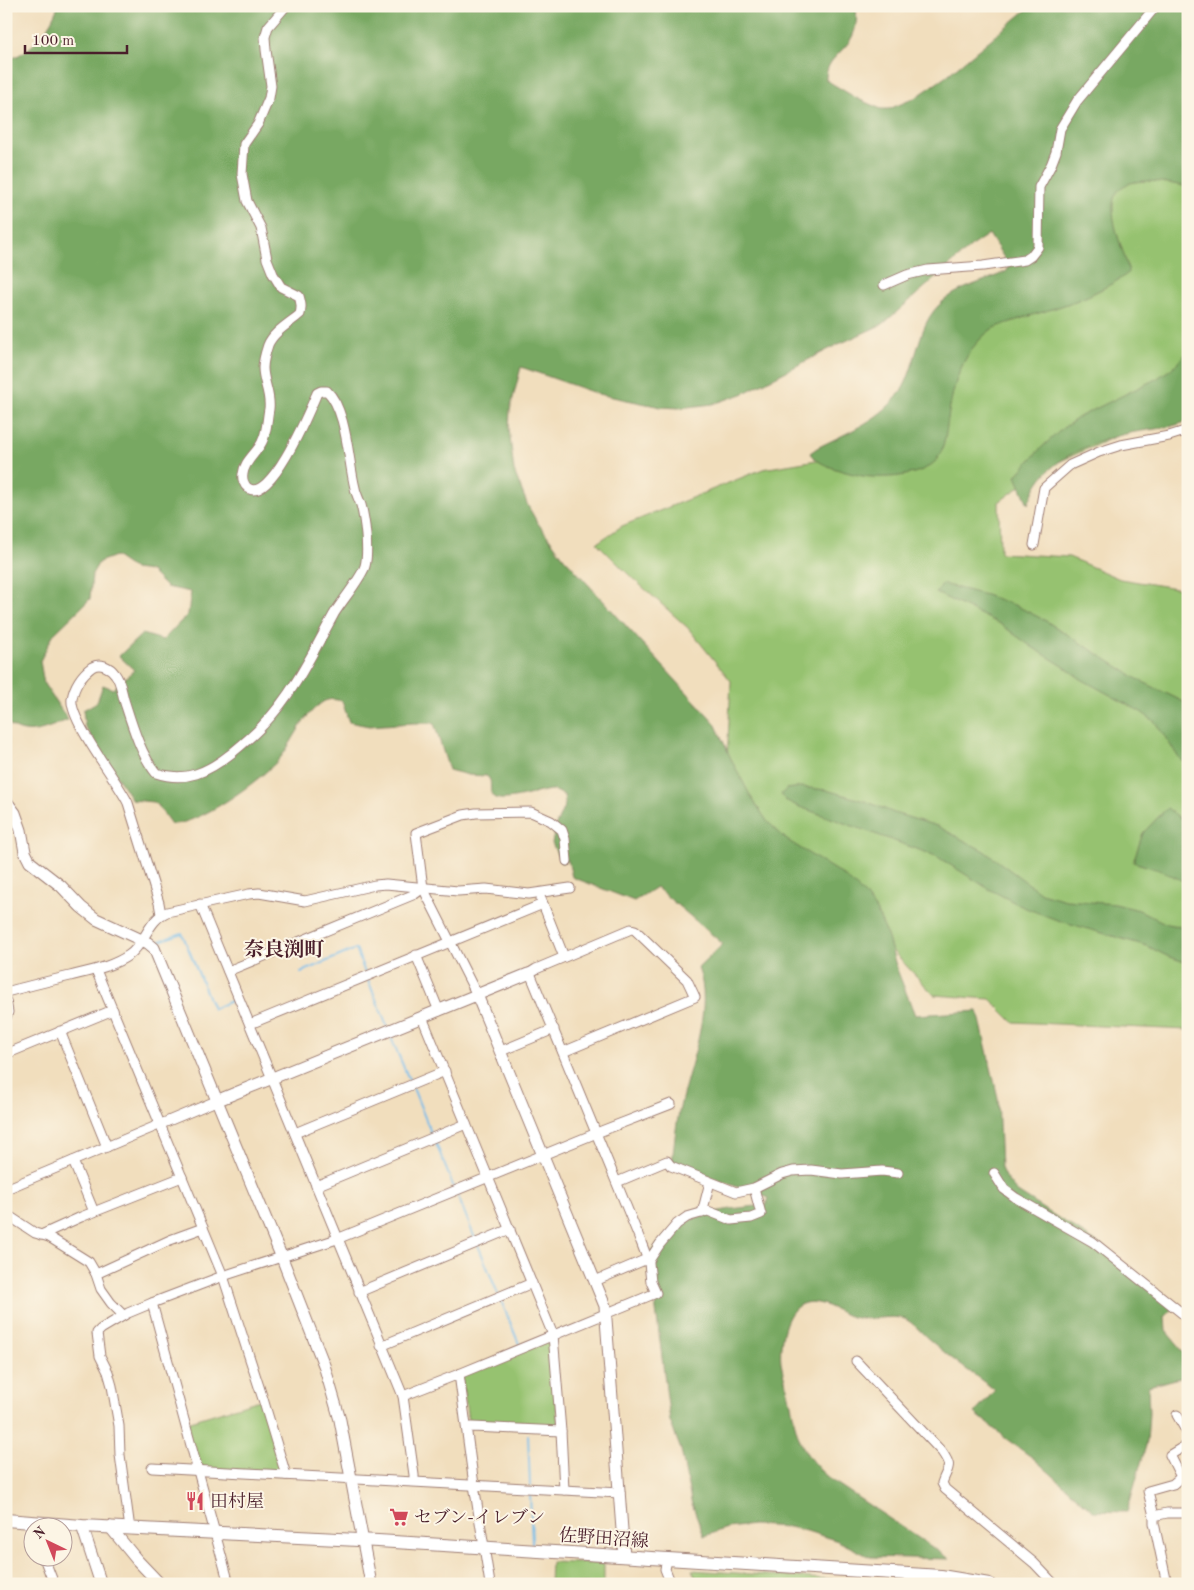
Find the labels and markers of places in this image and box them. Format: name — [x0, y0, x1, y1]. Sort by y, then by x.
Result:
restaurant icon: 田村屋 — [184, 1490, 206, 1512]
place label: 田村屋 — [210, 1491, 264, 1511]
supermarket icon: セブン-イレブン — [388, 1506, 410, 1528]
place label: セブン-イレブン — [414, 1508, 545, 1527]

